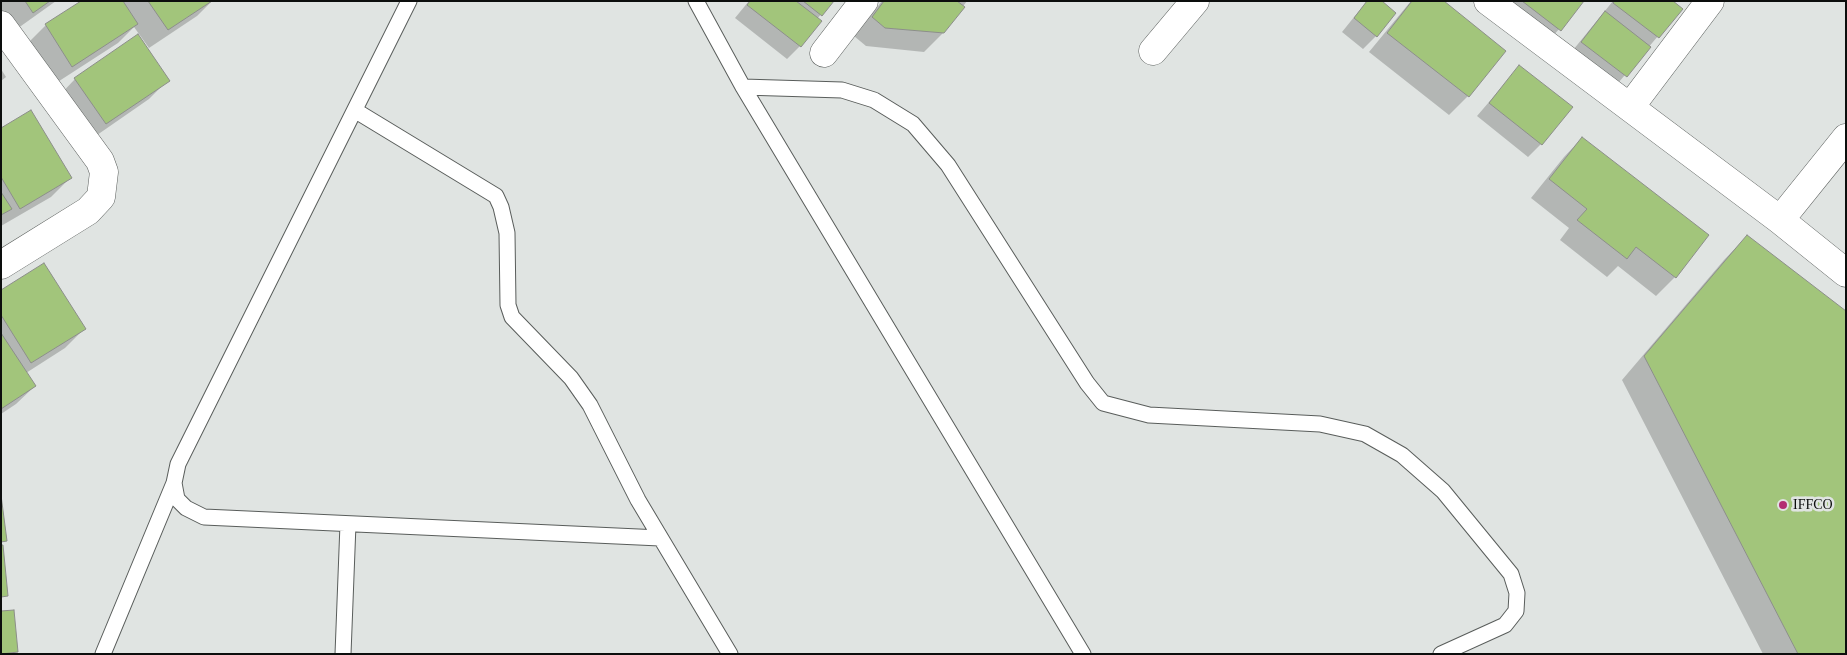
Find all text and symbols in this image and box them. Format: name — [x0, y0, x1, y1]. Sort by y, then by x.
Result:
place label: IFFCO — [1793, 497, 1832, 513]
marker: IFFCO — [1777, 499, 1789, 511]

